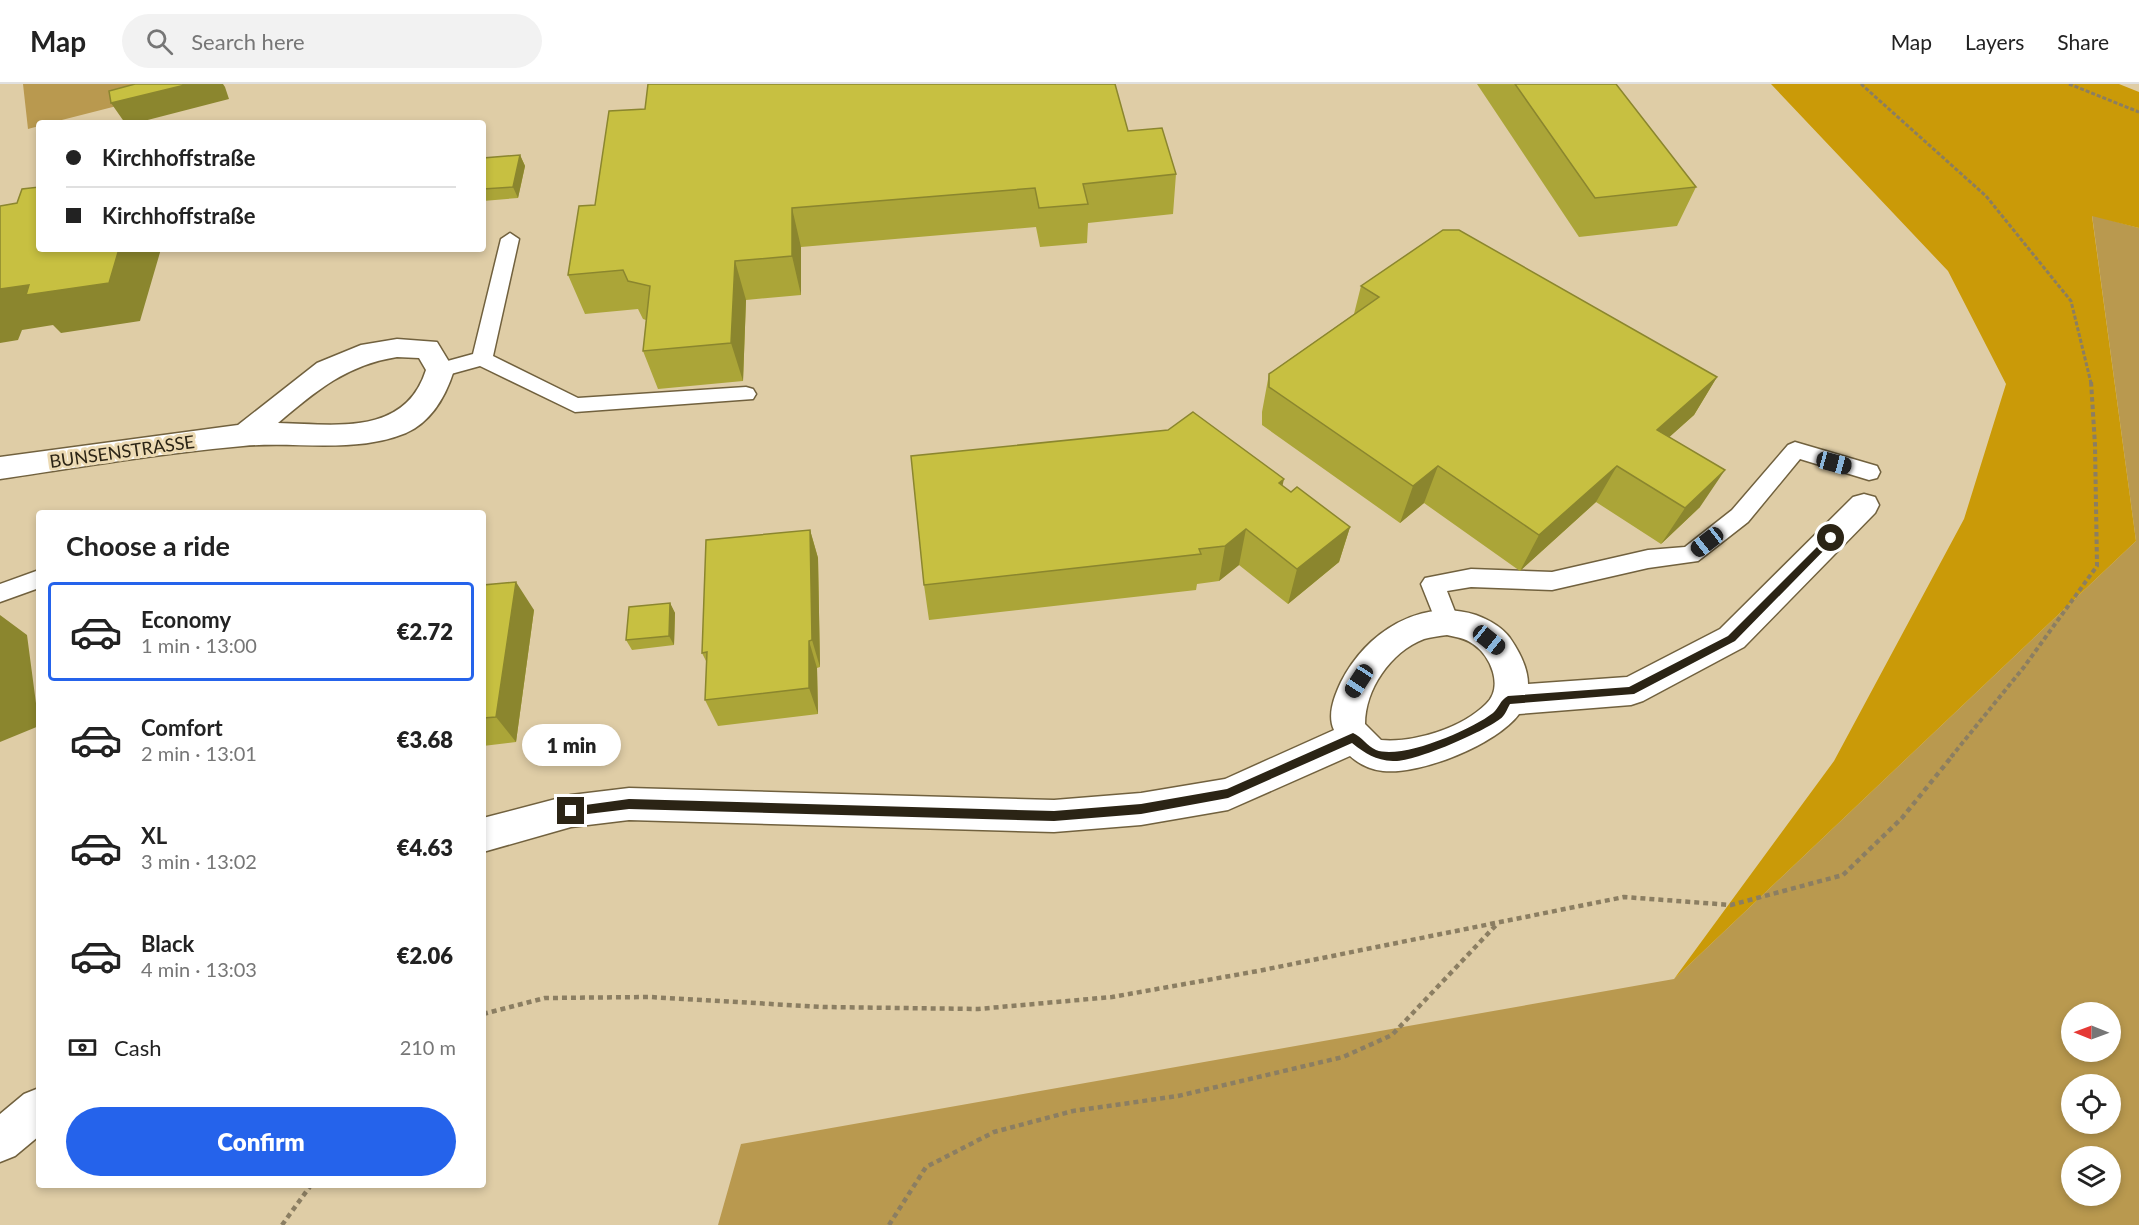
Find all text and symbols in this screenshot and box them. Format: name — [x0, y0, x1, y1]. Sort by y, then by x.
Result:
search box — [122, 14, 542, 68]
text: Map — [30, 24, 86, 58]
icon: search — [143, 25, 176, 58]
text: Search here — [191, 28, 305, 55]
text: Map — [1891, 29, 1932, 54]
text: Layers — [1965, 29, 2024, 54]
text: Share — [2057, 29, 2109, 54]
text: Kirchhoffstraße — [102, 144, 255, 171]
text: Kirchhoffstraße — [102, 202, 255, 229]
street label: BUNSENSTRASSE — [48, 430, 196, 472]
car — [1814, 450, 1854, 476]
car — [1687, 524, 1727, 560]
route start — [1817, 524, 1844, 551]
text: Choose a ride — [66, 529, 230, 562]
icon: car — [69, 605, 123, 659]
text: Economy — [141, 606, 231, 633]
text: €2.72 — [397, 618, 453, 645]
car — [1469, 622, 1509, 658]
text: 1 min · 13:00 — [141, 633, 257, 657]
car — [1342, 661, 1376, 701]
icon: car — [69, 713, 123, 767]
text: Comfort — [141, 714, 223, 741]
callout: 1 min — [522, 724, 620, 766]
text: €3.68 — [397, 726, 453, 753]
text: 1 min — [547, 733, 596, 757]
text: 2 min · 13:01 — [141, 741, 257, 765]
route end — [557, 797, 584, 824]
icon: car — [69, 821, 123, 875]
text: XL — [141, 822, 167, 849]
text: €4.63 — [397, 834, 453, 861]
text: 3 min · 13:02 — [141, 849, 257, 873]
icon: car — [69, 929, 123, 983]
text: Black — [141, 930, 194, 957]
text: €2.06 — [397, 942, 453, 969]
text: 4 min · 13:03 — [141, 957, 257, 981]
north arrow — [2061, 1002, 2121, 1062]
map controls — [2061, 1002, 2121, 1206]
icon: cash — [66, 1031, 99, 1064]
text: Cash — [114, 1034, 161, 1061]
text: 210 m — [400, 1035, 456, 1059]
button: locate — [2061, 1074, 2121, 1134]
button: Confirm — [66, 1107, 456, 1176]
button: layers — [2061, 1146, 2121, 1206]

